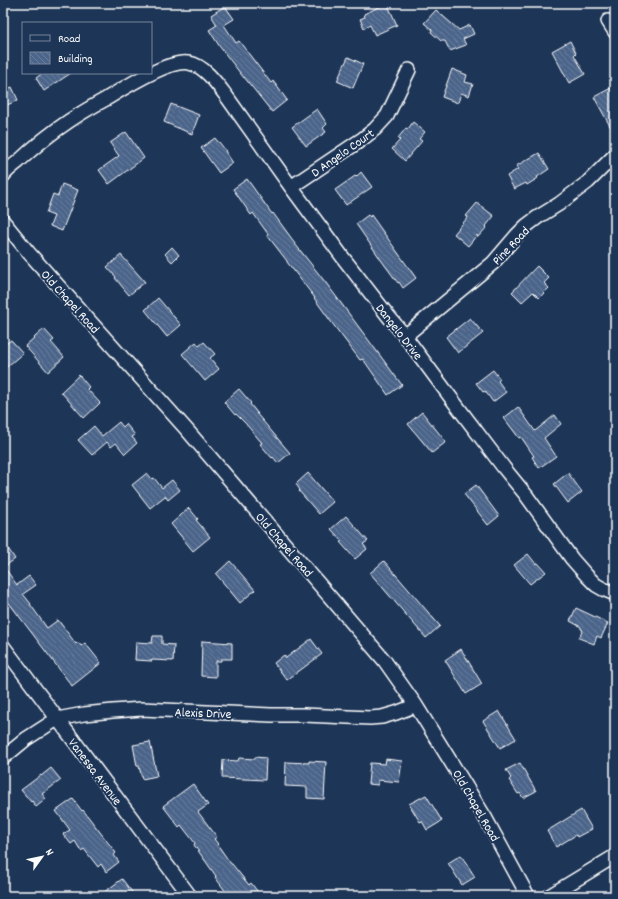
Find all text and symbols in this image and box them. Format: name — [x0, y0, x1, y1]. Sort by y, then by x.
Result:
legend — [22, 22, 152, 74]
text: Road — [58, 31, 80, 48]
text: Building — [58, 51, 93, 68]
street label: D Angelo Court — [308, 125, 379, 183]
street label: Pine Road — [489, 223, 535, 270]
street label: Old Chapel Road — [35, 267, 103, 339]
street label: Dangelo Drive — [370, 300, 426, 365]
street label: Old Chapel Road — [250, 509, 317, 582]
street label: Alexis Drive — [174, 704, 232, 725]
street label: Vanessa Avenue — [62, 735, 126, 810]
street label: Old Chapel Road — [447, 767, 503, 846]
north arrow — [22, 837, 62, 877]
text: N — [41, 846, 57, 860]

